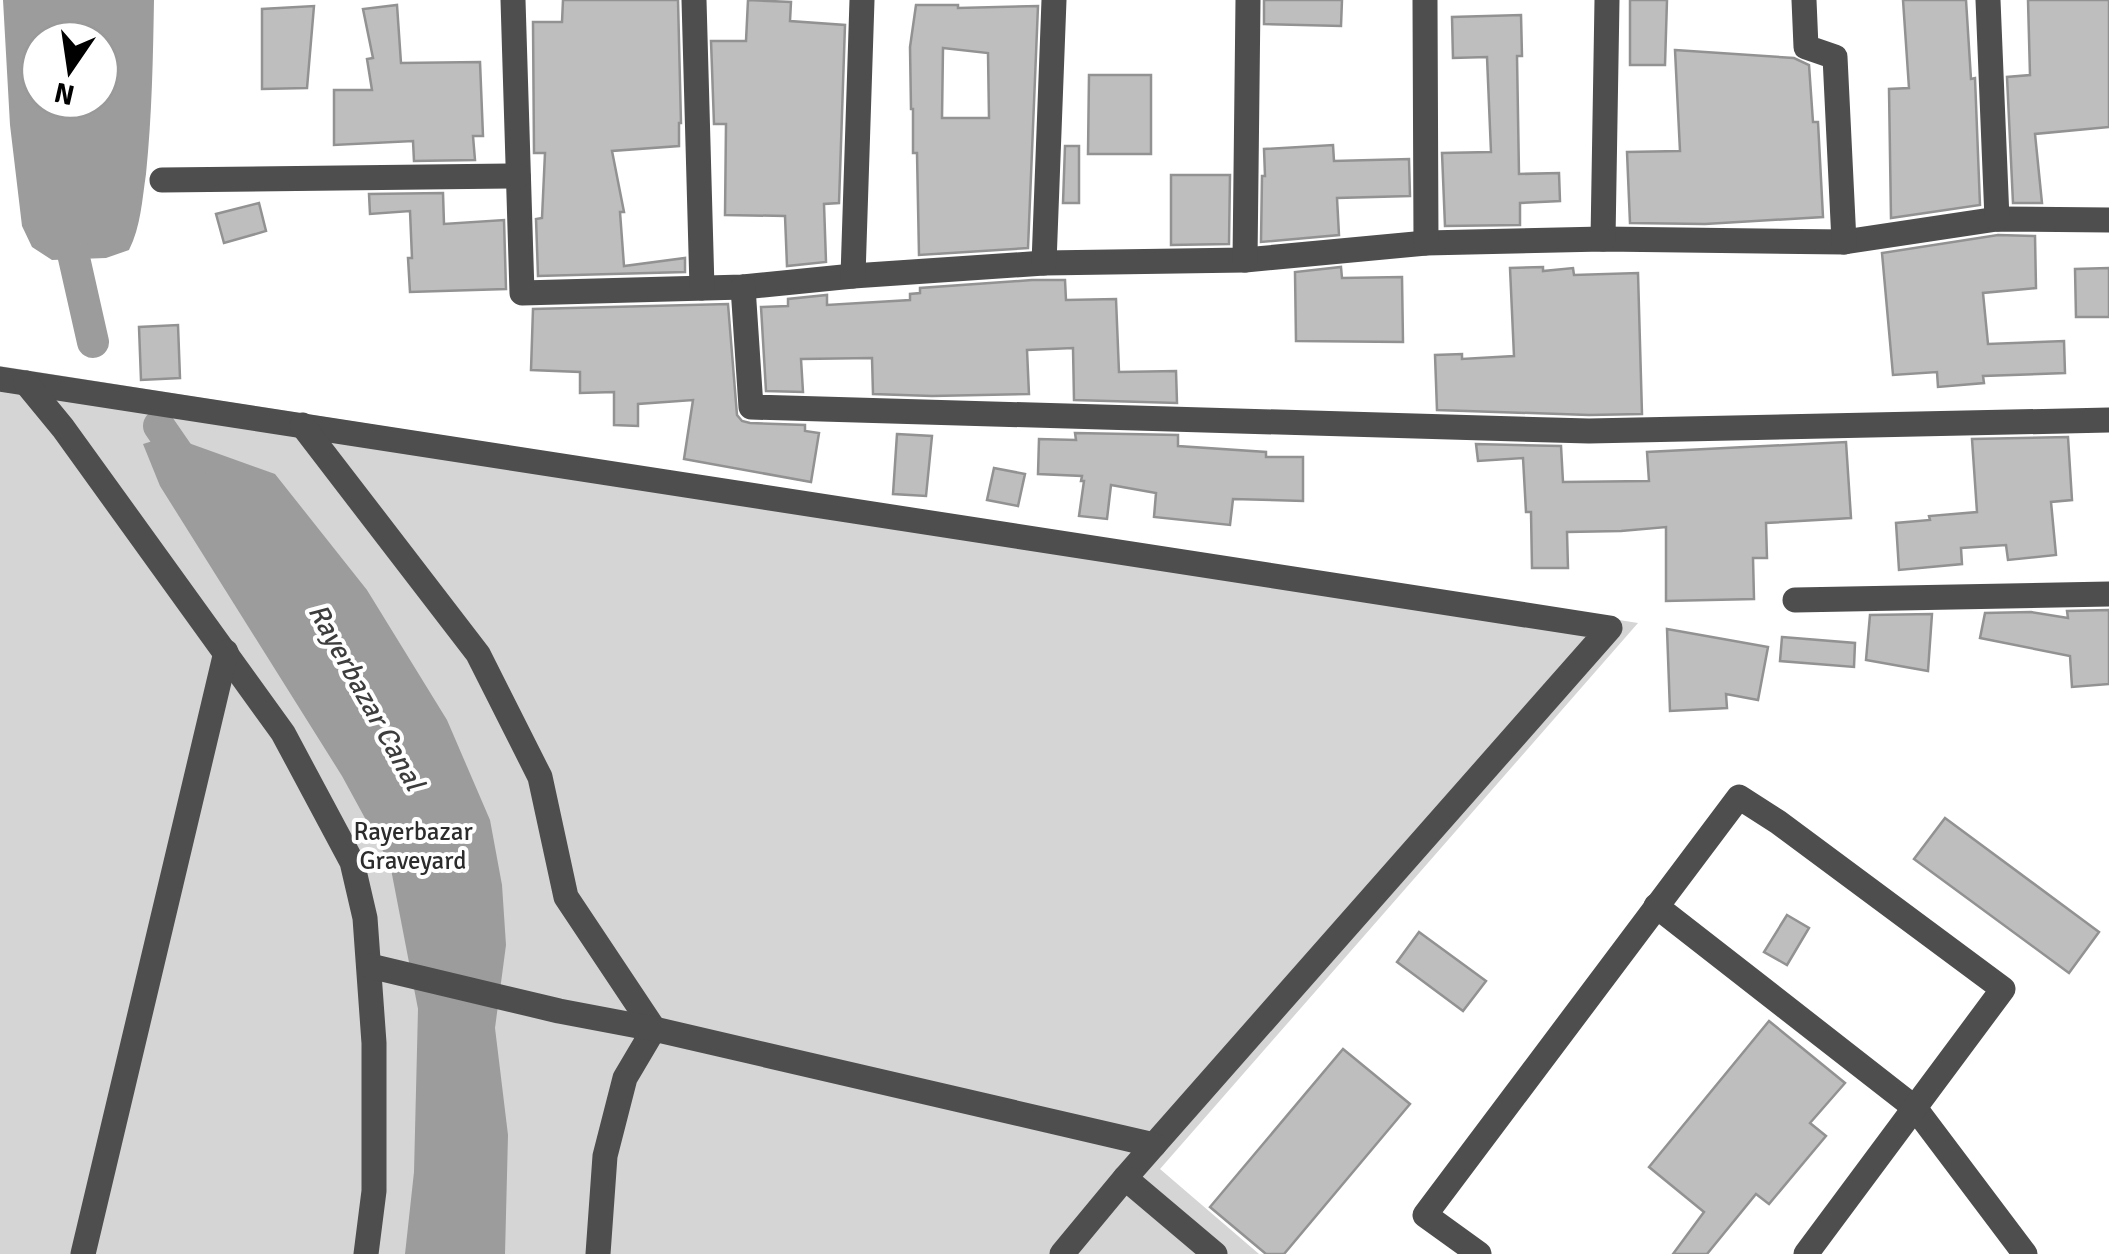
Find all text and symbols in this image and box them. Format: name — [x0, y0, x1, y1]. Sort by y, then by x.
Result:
north arrow — [20, 20, 120, 120]
text: N — [51, 75, 78, 112]
water label: Rayerbazar Canal — [301, 598, 432, 798]
park label: Rayerbazar Graveyard — [353, 816, 473, 876]

